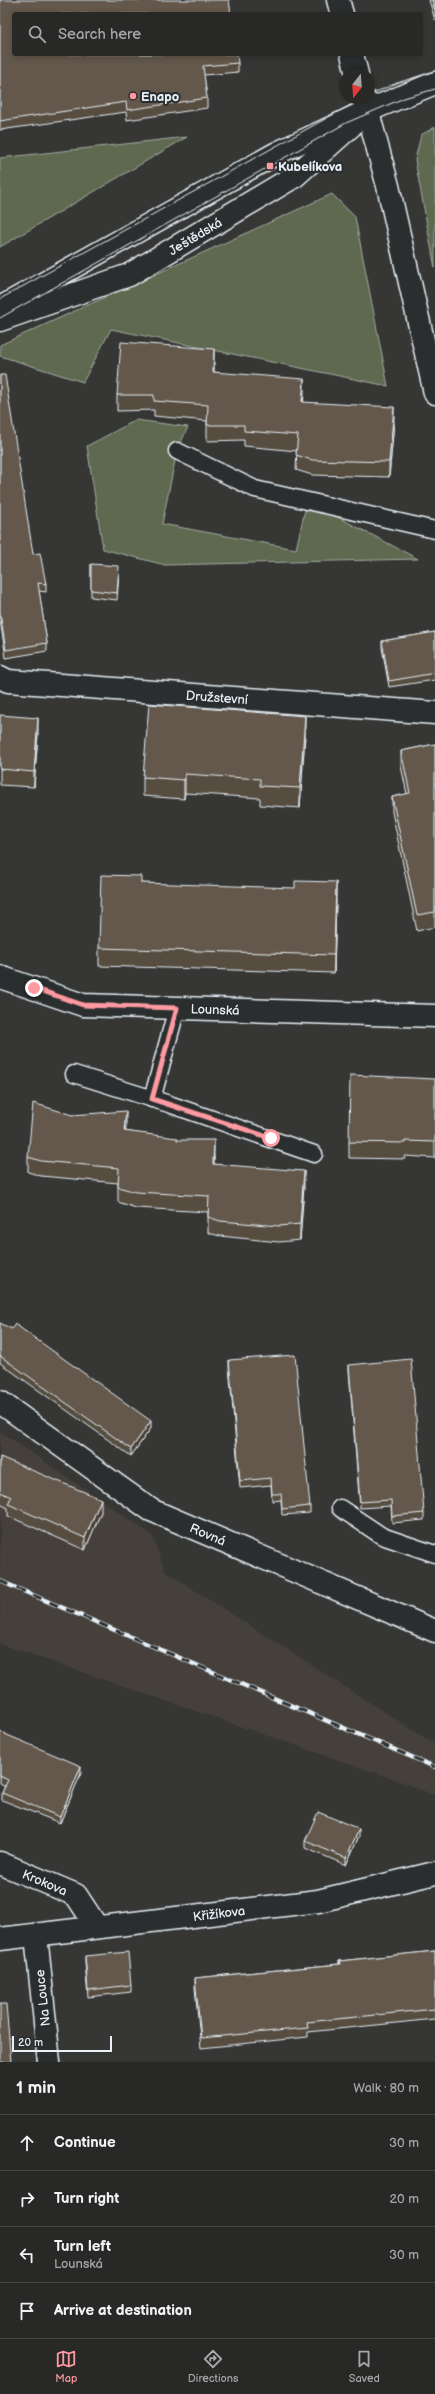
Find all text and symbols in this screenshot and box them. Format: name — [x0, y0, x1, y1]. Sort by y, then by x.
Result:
search box — [12, 12, 423, 56]
icon: search — [26, 23, 48, 45]
text: Search here — [58, 25, 141, 44]
north arrow — [339, 68, 375, 104]
place label: Enapo — [141, 89, 179, 105]
marker: Enapo — [128, 91, 138, 101]
place label: Kubelíkova — [278, 159, 342, 175]
marker: Kubelíkova — [265, 161, 275, 171]
street label: Ještědská — [166, 215, 225, 259]
street label: Družstevní — [185, 688, 249, 708]
route end — [25, 979, 43, 997]
street label: Lounská — [190, 1001, 240, 1019]
route start — [262, 1129, 280, 1147]
street label: Rovná — [187, 1520, 228, 1550]
street label: Krokova — [20, 1866, 69, 1899]
street label: Křižíkova — [192, 1903, 246, 1925]
street label: Na Louce — [32, 1969, 54, 2027]
scale bar — [12, 2034, 112, 2053]
text: 20 m — [18, 2036, 43, 2049]
text: 1 min — [16, 2078, 56, 2098]
text: Walk · 80 m — [353, 2080, 419, 2096]
icon: ahead — [16, 2132, 38, 2154]
text: Continue — [54, 2133, 116, 2152]
text: 30 m — [389, 2135, 419, 2151]
icon: right — [16, 2188, 38, 2210]
text: Turn right — [54, 2189, 119, 2208]
text: 20 m — [389, 2191, 419, 2207]
text: Turn left — [54, 2237, 111, 2256]
icon: left — [16, 2244, 38, 2266]
text: 30 m — [389, 2247, 419, 2263]
text: Lounská — [54, 2256, 103, 2272]
icon: arrive — [16, 2300, 38, 2322]
text: Arrive at destination — [54, 2301, 192, 2320]
tab: Map — [55, 2348, 77, 2385]
tab: Directions — [188, 2348, 238, 2385]
tab: Saved — [349, 2348, 380, 2385]

